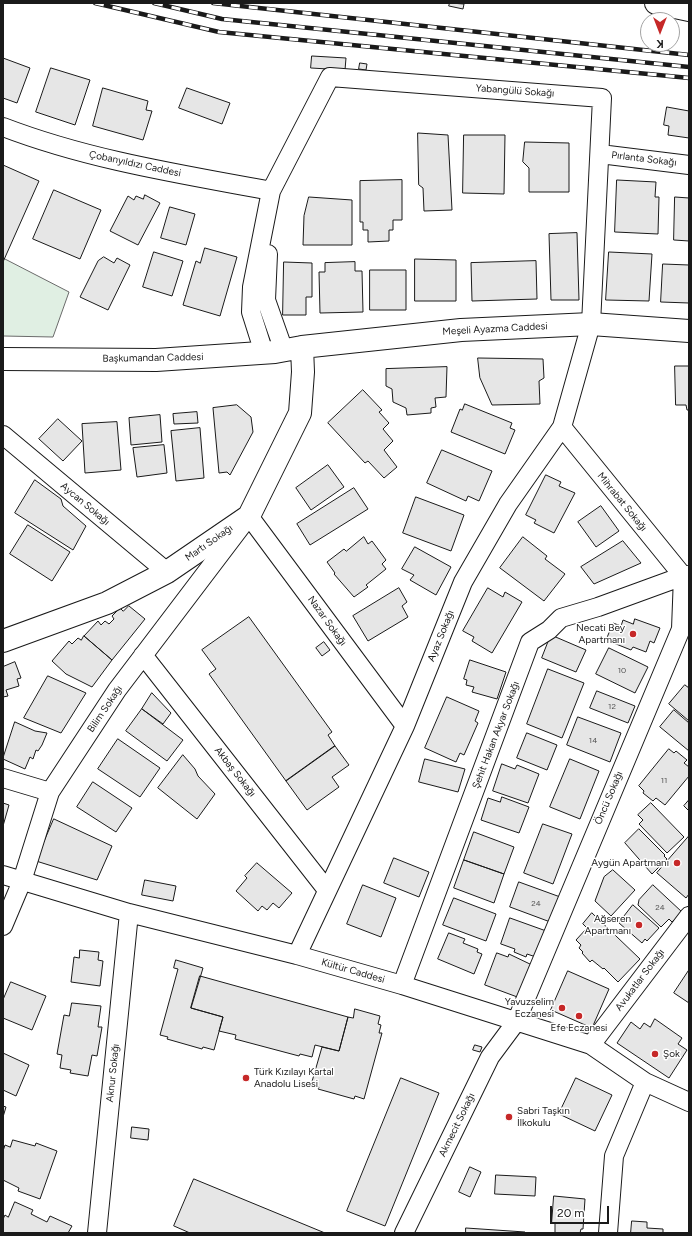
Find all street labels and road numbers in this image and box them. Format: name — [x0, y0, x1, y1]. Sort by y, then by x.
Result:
street label: Yabangülü Sokağı — [475, 82, 555, 100]
street label: Çobanyıldızı Caddesi — [88, 148, 182, 180]
street label: Pırlanta Sokağı — [611, 149, 677, 169]
street label: Meşeli Ayazma Caddesi — [442, 320, 548, 338]
street label: Başkumandan Caddesi — [102, 351, 204, 365]
street label: Mihrabat Sokağı — [595, 470, 649, 534]
street label: Aycan Sokağı — [58, 480, 112, 528]
street label: Martı Sokağı — [183, 522, 235, 564]
street label: Nazar Sokağı — [305, 594, 349, 648]
street label: Ayaz Sokağı — [425, 609, 457, 663]
street label: Şehit Hakan Akyar Sokağı — [470, 680, 522, 790]
street label: Bilim Sokağı — [85, 683, 125, 735]
street label: Akbaş Sokağı — [212, 745, 258, 799]
street label: Öncü Sokağı — [592, 770, 626, 826]
street label: Avukatlar Sokağı — [613, 947, 667, 1013]
street label: Kültür Caddesi — [320, 956, 386, 986]
street label: Aknur Sokağı — [104, 1043, 122, 1103]
street label: Akmecit Sokağı — [436, 1091, 478, 1159]

